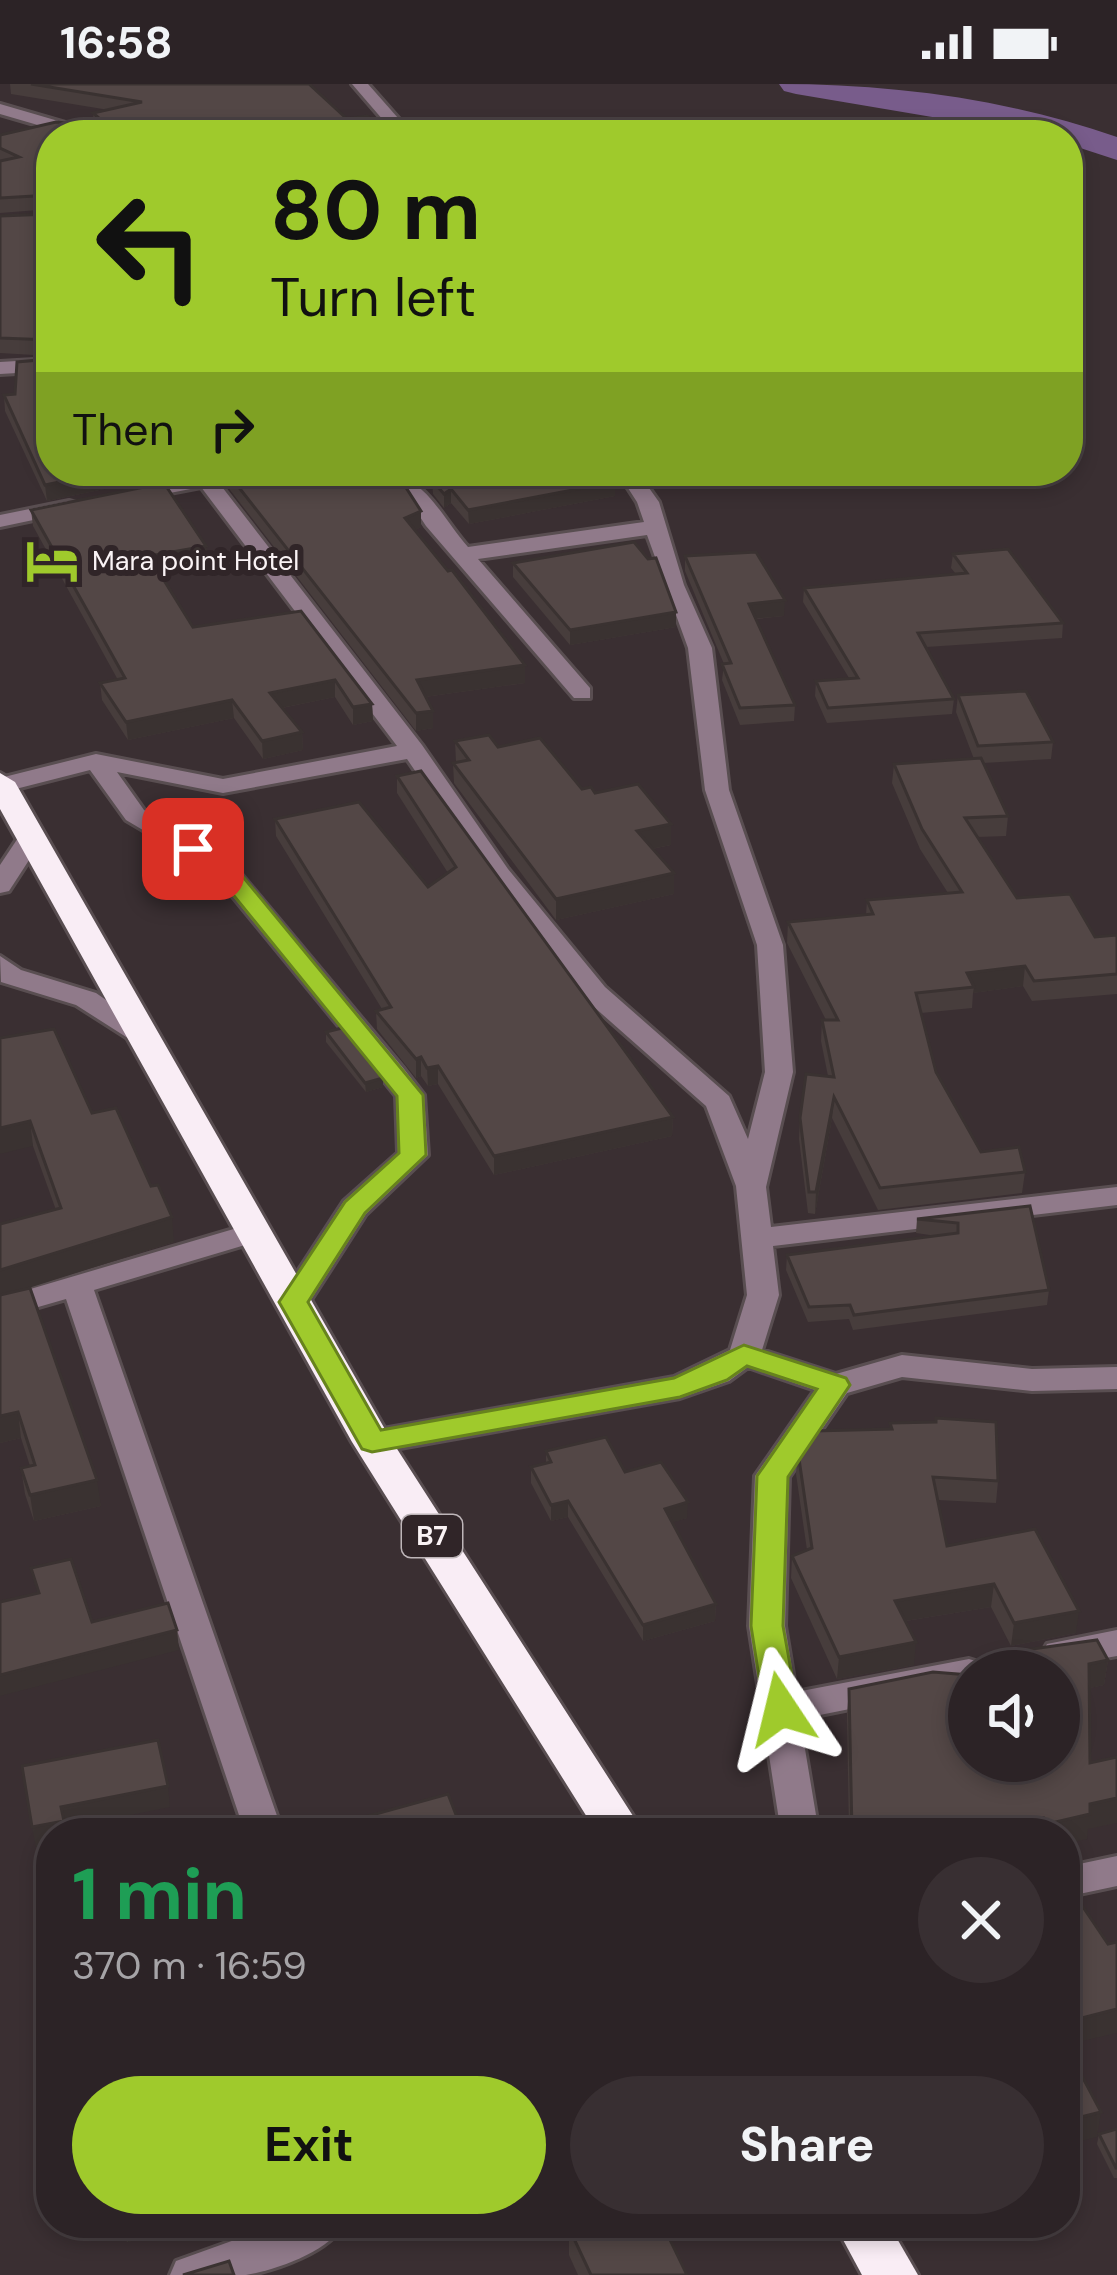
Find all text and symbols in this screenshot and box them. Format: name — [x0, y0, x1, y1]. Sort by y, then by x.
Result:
text: 16:58 — [60, 13, 173, 72]
text: 80 m — [270, 156, 481, 265]
icon: left — [72, 168, 228, 324]
text: Turn left — [270, 262, 476, 333]
icon: right — [199, 396, 265, 462]
text: Then — [72, 400, 175, 459]
hotel icon: Mara point Hotel — [23, 532, 81, 590]
place label: Mara point Hotel — [92, 543, 299, 578]
pin — [142, 798, 244, 900]
icon: arrive — [160, 816, 226, 882]
road number: B7 — [402, 1515, 462, 1557]
position arrow — [718, 1646, 844, 1772]
map controls — [948, 1650, 1080, 1782]
button: sound — [948, 1650, 1080, 1782]
text: 1 min — [72, 1848, 247, 1941]
button: close — [918, 1857, 1044, 1983]
text: 370 m · 16:59 — [72, 1940, 307, 1991]
button: Exit — [72, 2076, 546, 2214]
button: Share — [570, 2076, 1044, 2214]

